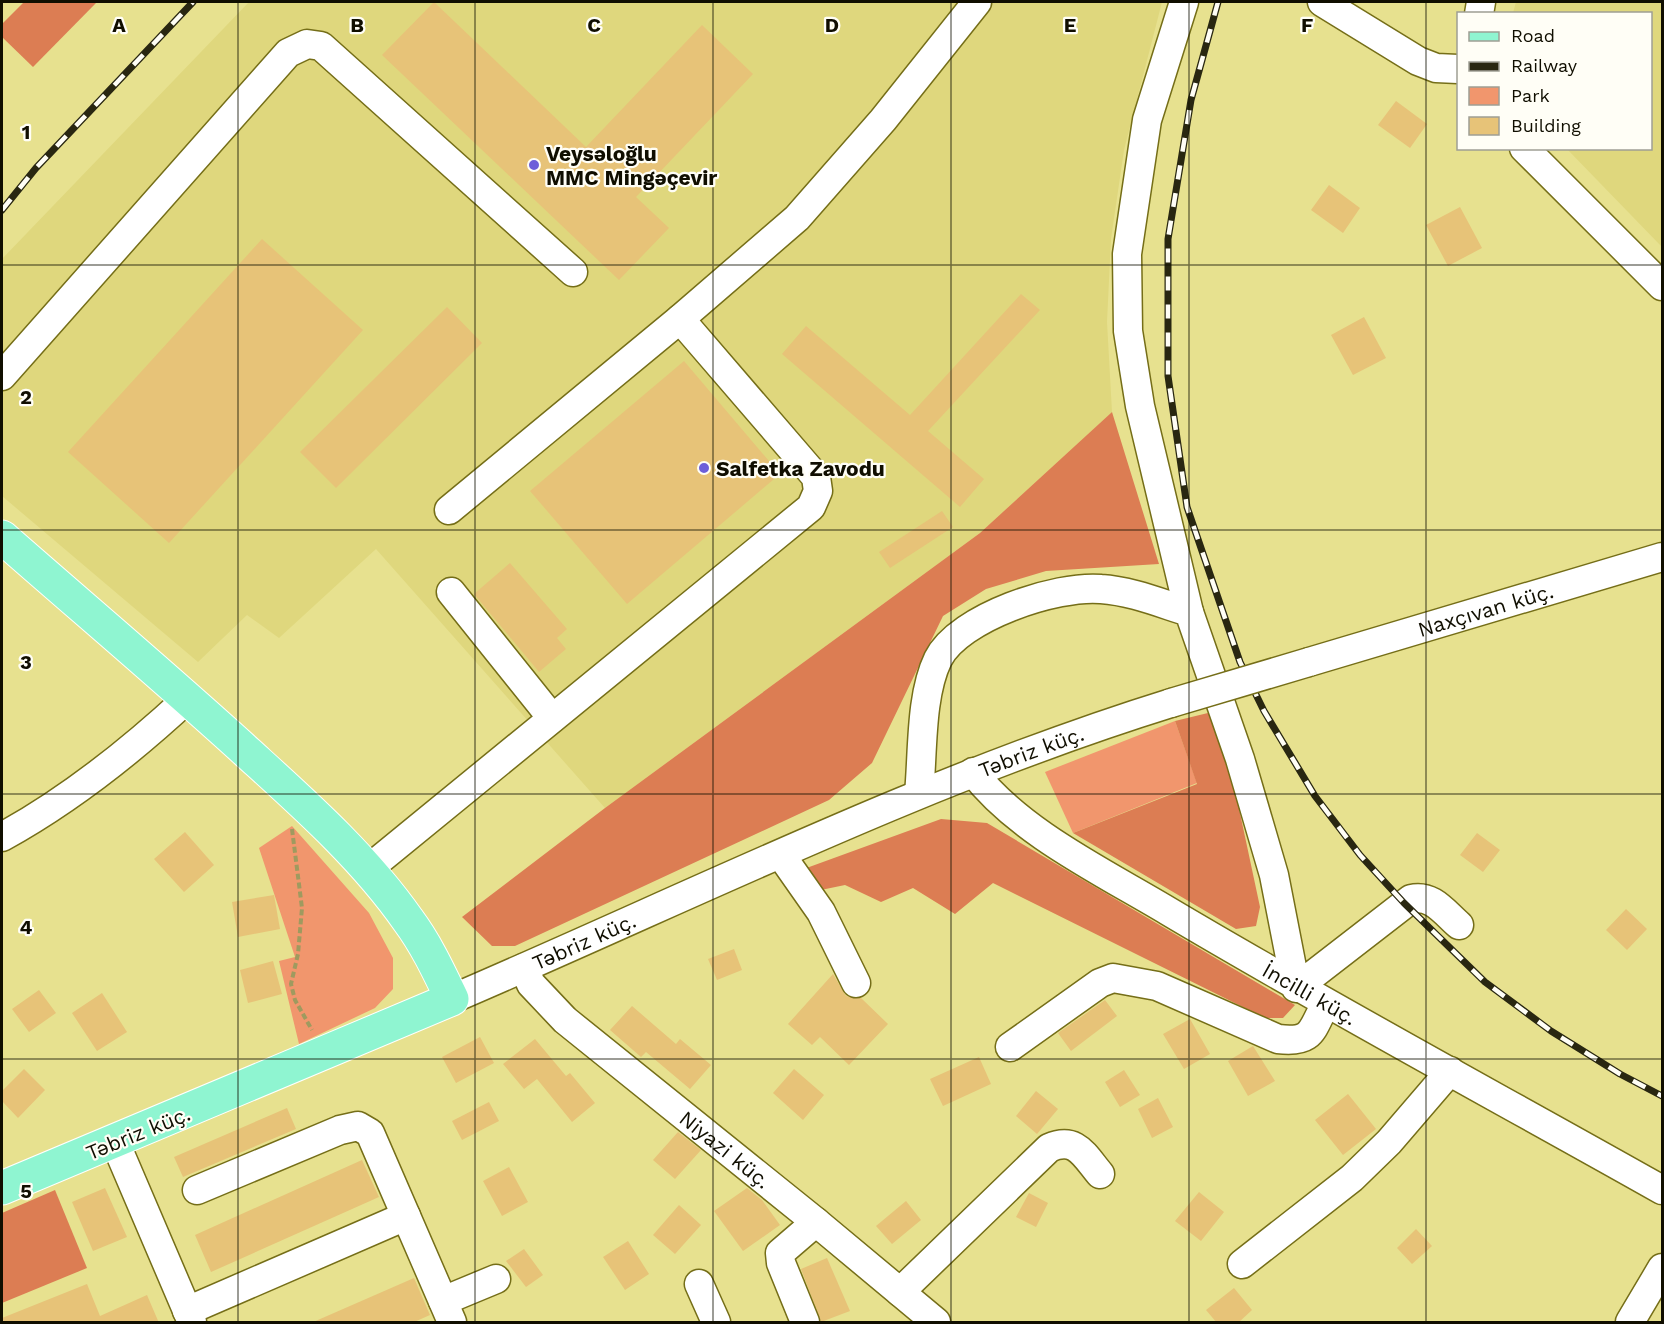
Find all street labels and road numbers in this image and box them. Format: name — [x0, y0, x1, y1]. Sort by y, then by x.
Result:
street label: Naxçıvan küç. — [1415, 578, 1556, 642]
street label: Təbriz küç. — [975, 720, 1087, 782]
street label: Təbriz küç. — [528, 907, 639, 975]
street label: İncilli küç. — [1258, 957, 1361, 1030]
street label: Təbriz küç. — [82, 1101, 194, 1165]
street label: Niyazi küç. — [675, 1105, 776, 1193]

